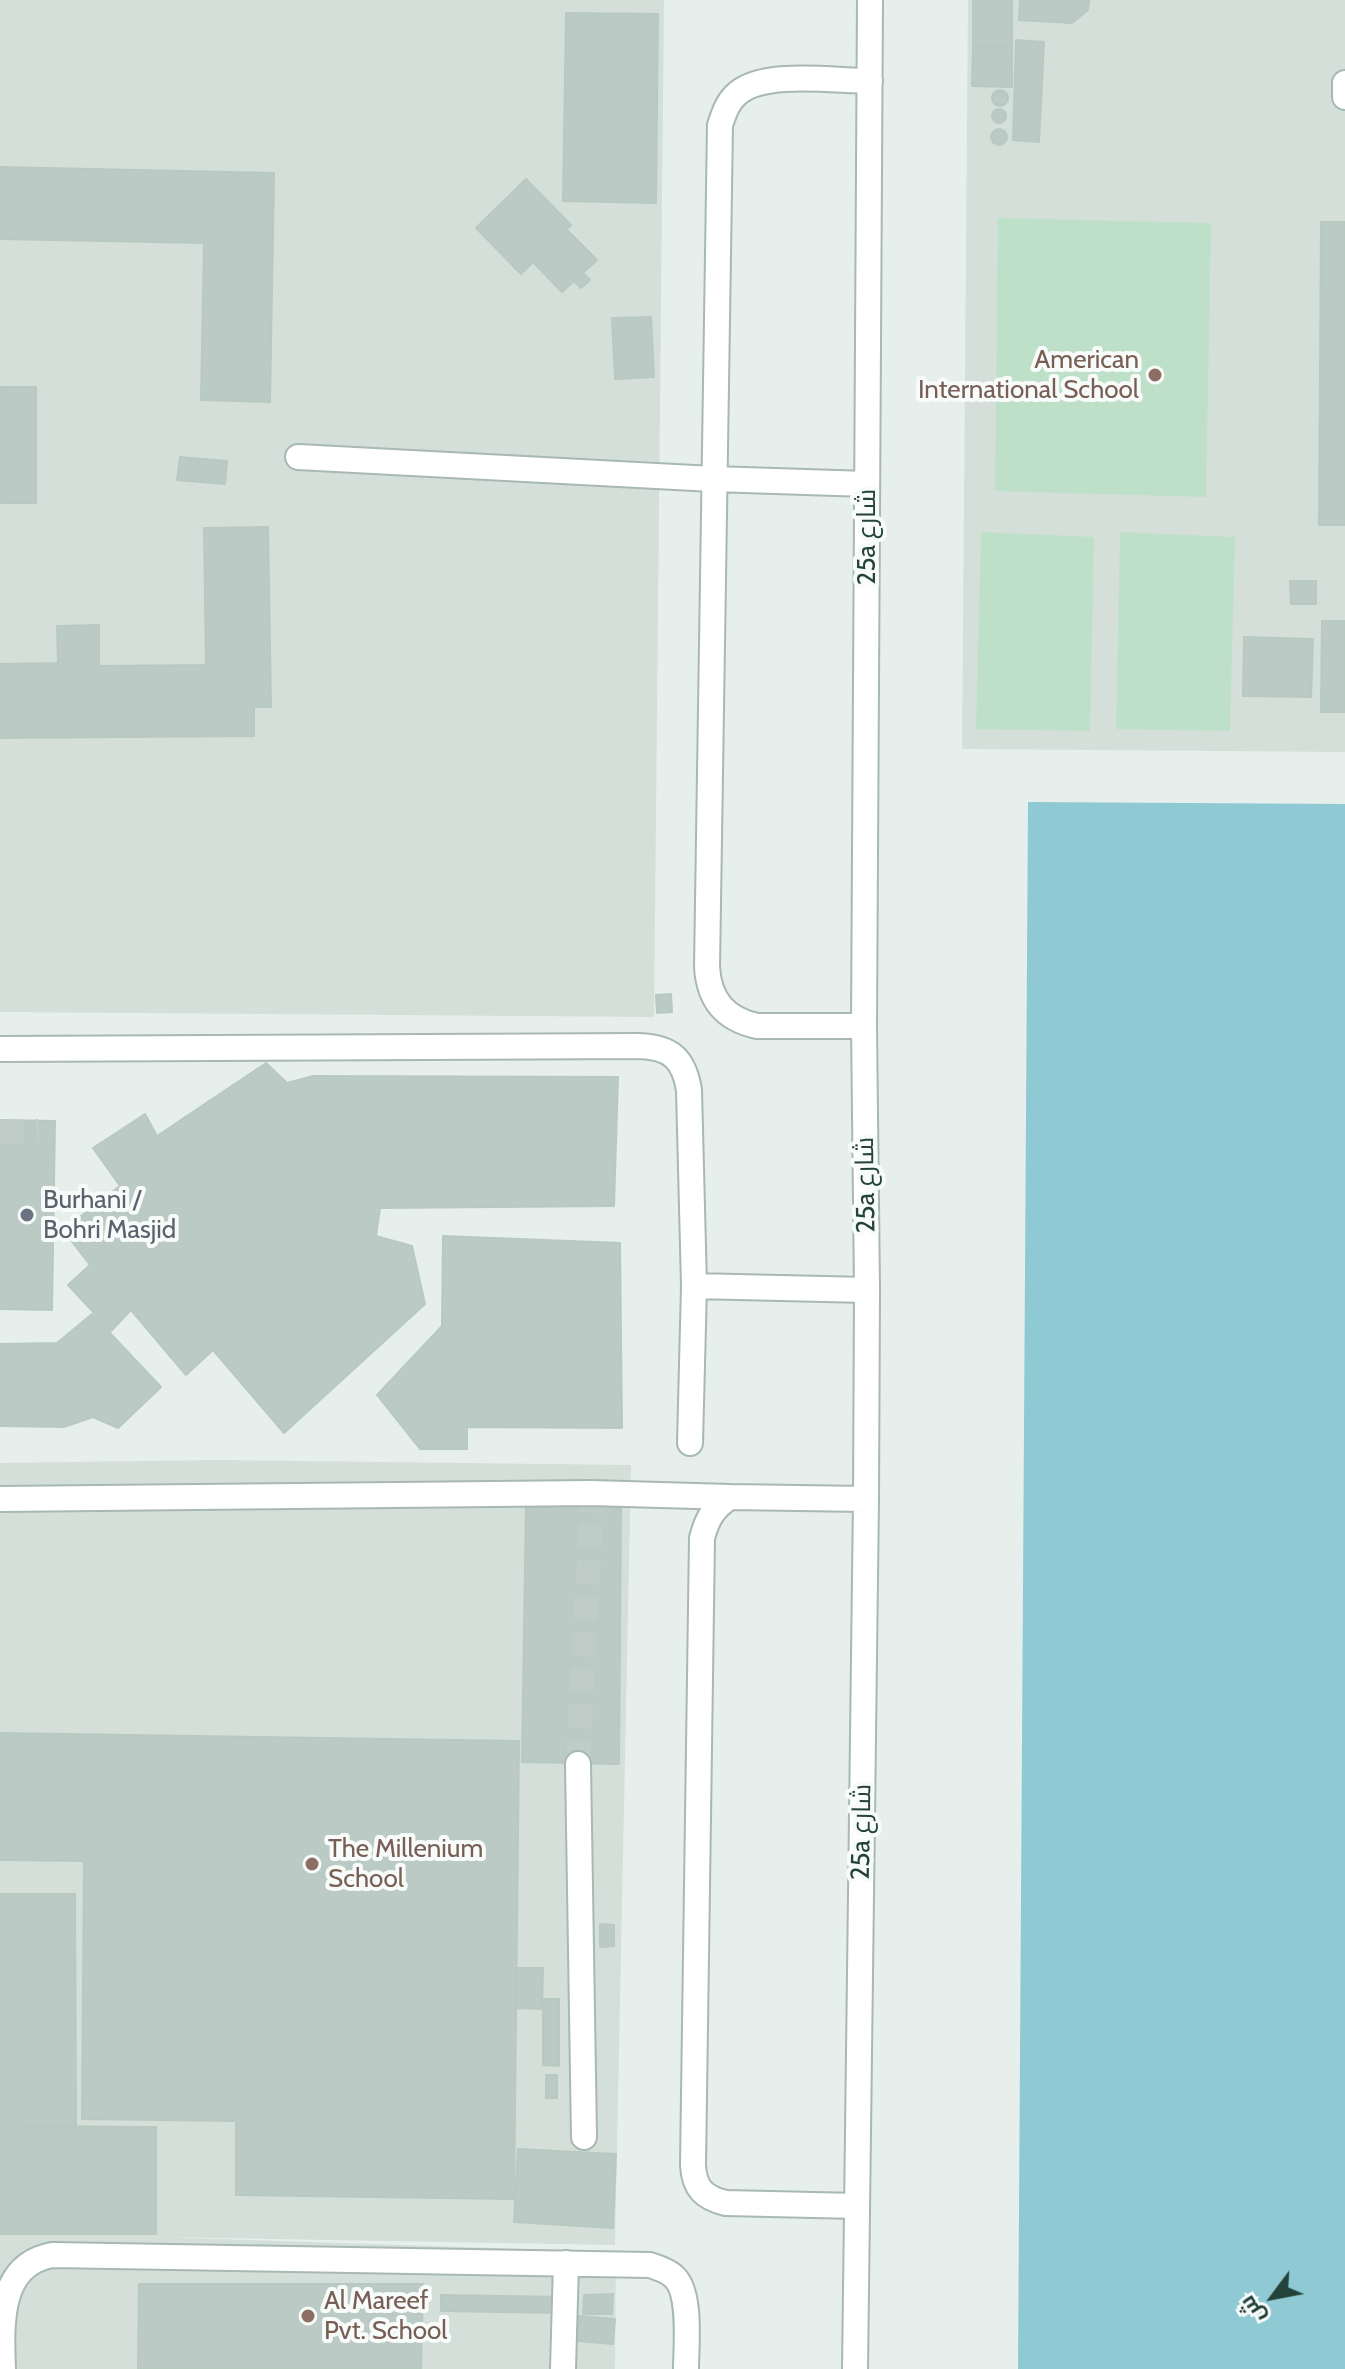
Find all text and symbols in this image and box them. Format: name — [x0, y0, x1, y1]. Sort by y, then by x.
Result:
place label: American International School — [918, 344, 1139, 406]
marker: American International School — [1146, 366, 1164, 384]
street label: 25a شارع — [851, 489, 883, 585]
street label: 25a شارع — [850, 1137, 882, 1233]
place label: Burhani / Bohri Masjid — [43, 1184, 176, 1246]
marker: Burhani / Bohri Masjid — [18, 1206, 36, 1224]
street label: 25a شارع — [846, 1784, 878, 1880]
place label: The Millenium School — [328, 1833, 483, 1894]
marker: The Millenium School — [303, 1855, 321, 1873]
north arrow — [1233, 2257, 1313, 2337]
place label: Al Mareef Pvt. School — [324, 2285, 447, 2346]
text: ش — [1233, 2291, 1271, 2329]
marker: Al Mareef Pvt. School — [299, 2307, 317, 2325]

